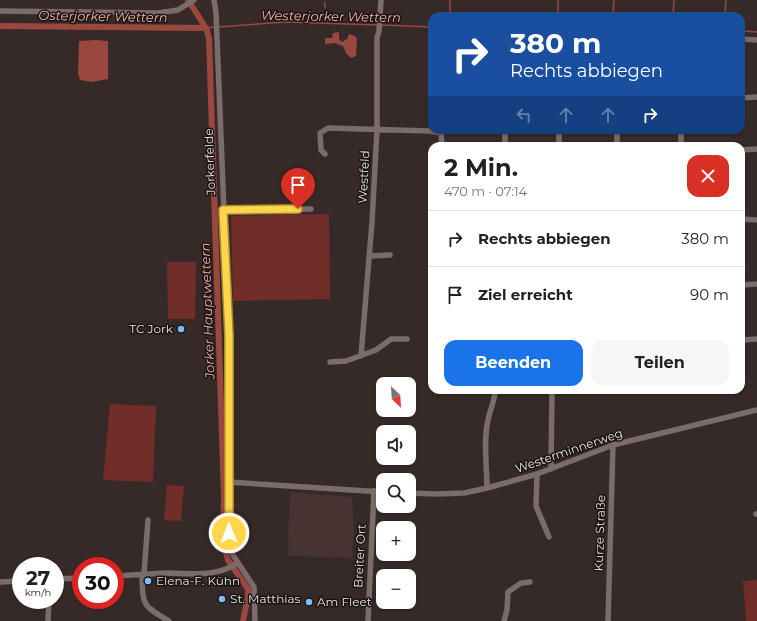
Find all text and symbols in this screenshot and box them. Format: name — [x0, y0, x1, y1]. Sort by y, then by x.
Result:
water label: Osterjorker Wettern — [38, 7, 168, 25]
water label: Westerjorker Wettern — [261, 7, 401, 25]
text: 380 m — [510, 26, 601, 60]
icon: right — [444, 28, 496, 80]
text: Rechts abbiegen — [510, 60, 663, 82]
icon: left — [513, 104, 535, 126]
icon: ahead — [555, 104, 577, 126]
icon: ahead — [597, 104, 619, 126]
icon: right — [639, 104, 661, 126]
street label: Jorkerfelde — [201, 128, 218, 197]
street label: Westfeld — [355, 150, 372, 204]
text: 2 Min. — [444, 153, 518, 182]
button: close — [687, 155, 729, 197]
pin — [281, 168, 315, 209]
icon: arrive — [287, 174, 309, 196]
text: 470 m · 07:14 — [444, 183, 527, 199]
icon: right — [444, 228, 466, 250]
text: Rechts abbiegen — [478, 229, 611, 248]
text: 380 m — [681, 229, 729, 248]
water label: Jorker Hauptwettern — [197, 242, 217, 381]
icon: arrive — [444, 284, 466, 306]
text: Ziel erreicht — [478, 285, 573, 304]
text: 90 m — [690, 285, 729, 304]
place label: TC Jork — [129, 321, 174, 336]
marker: TC Jork — [176, 324, 186, 334]
button: Beenden — [444, 340, 583, 386]
button: Teilen — [591, 340, 729, 386]
north arrow — [376, 377, 416, 417]
map controls — [376, 377, 416, 609]
button: sound — [376, 425, 416, 465]
street label: Westerminnerweg — [513, 425, 625, 476]
button: search — [376, 473, 416, 513]
street label: Kurze Straße — [591, 494, 608, 571]
position arrow — [208, 512, 250, 554]
button: + — [376, 521, 416, 561]
street label: Breiter Ort — [350, 524, 369, 588]
speed limit sign: 30 — [72, 557, 124, 609]
text: 27 — [26, 566, 50, 590]
button: − — [376, 569, 416, 609]
place label: Elena-F. Kühn — [156, 573, 240, 588]
marker: Elena-F. Kühn — [143, 576, 153, 586]
text: km/h — [25, 586, 51, 599]
place label: St. Matthias — [230, 591, 301, 606]
marker: St. Matthias — [217, 594, 227, 604]
place label: Am Fleet — [317, 594, 372, 609]
marker: Am Fleet — [304, 597, 314, 607]

